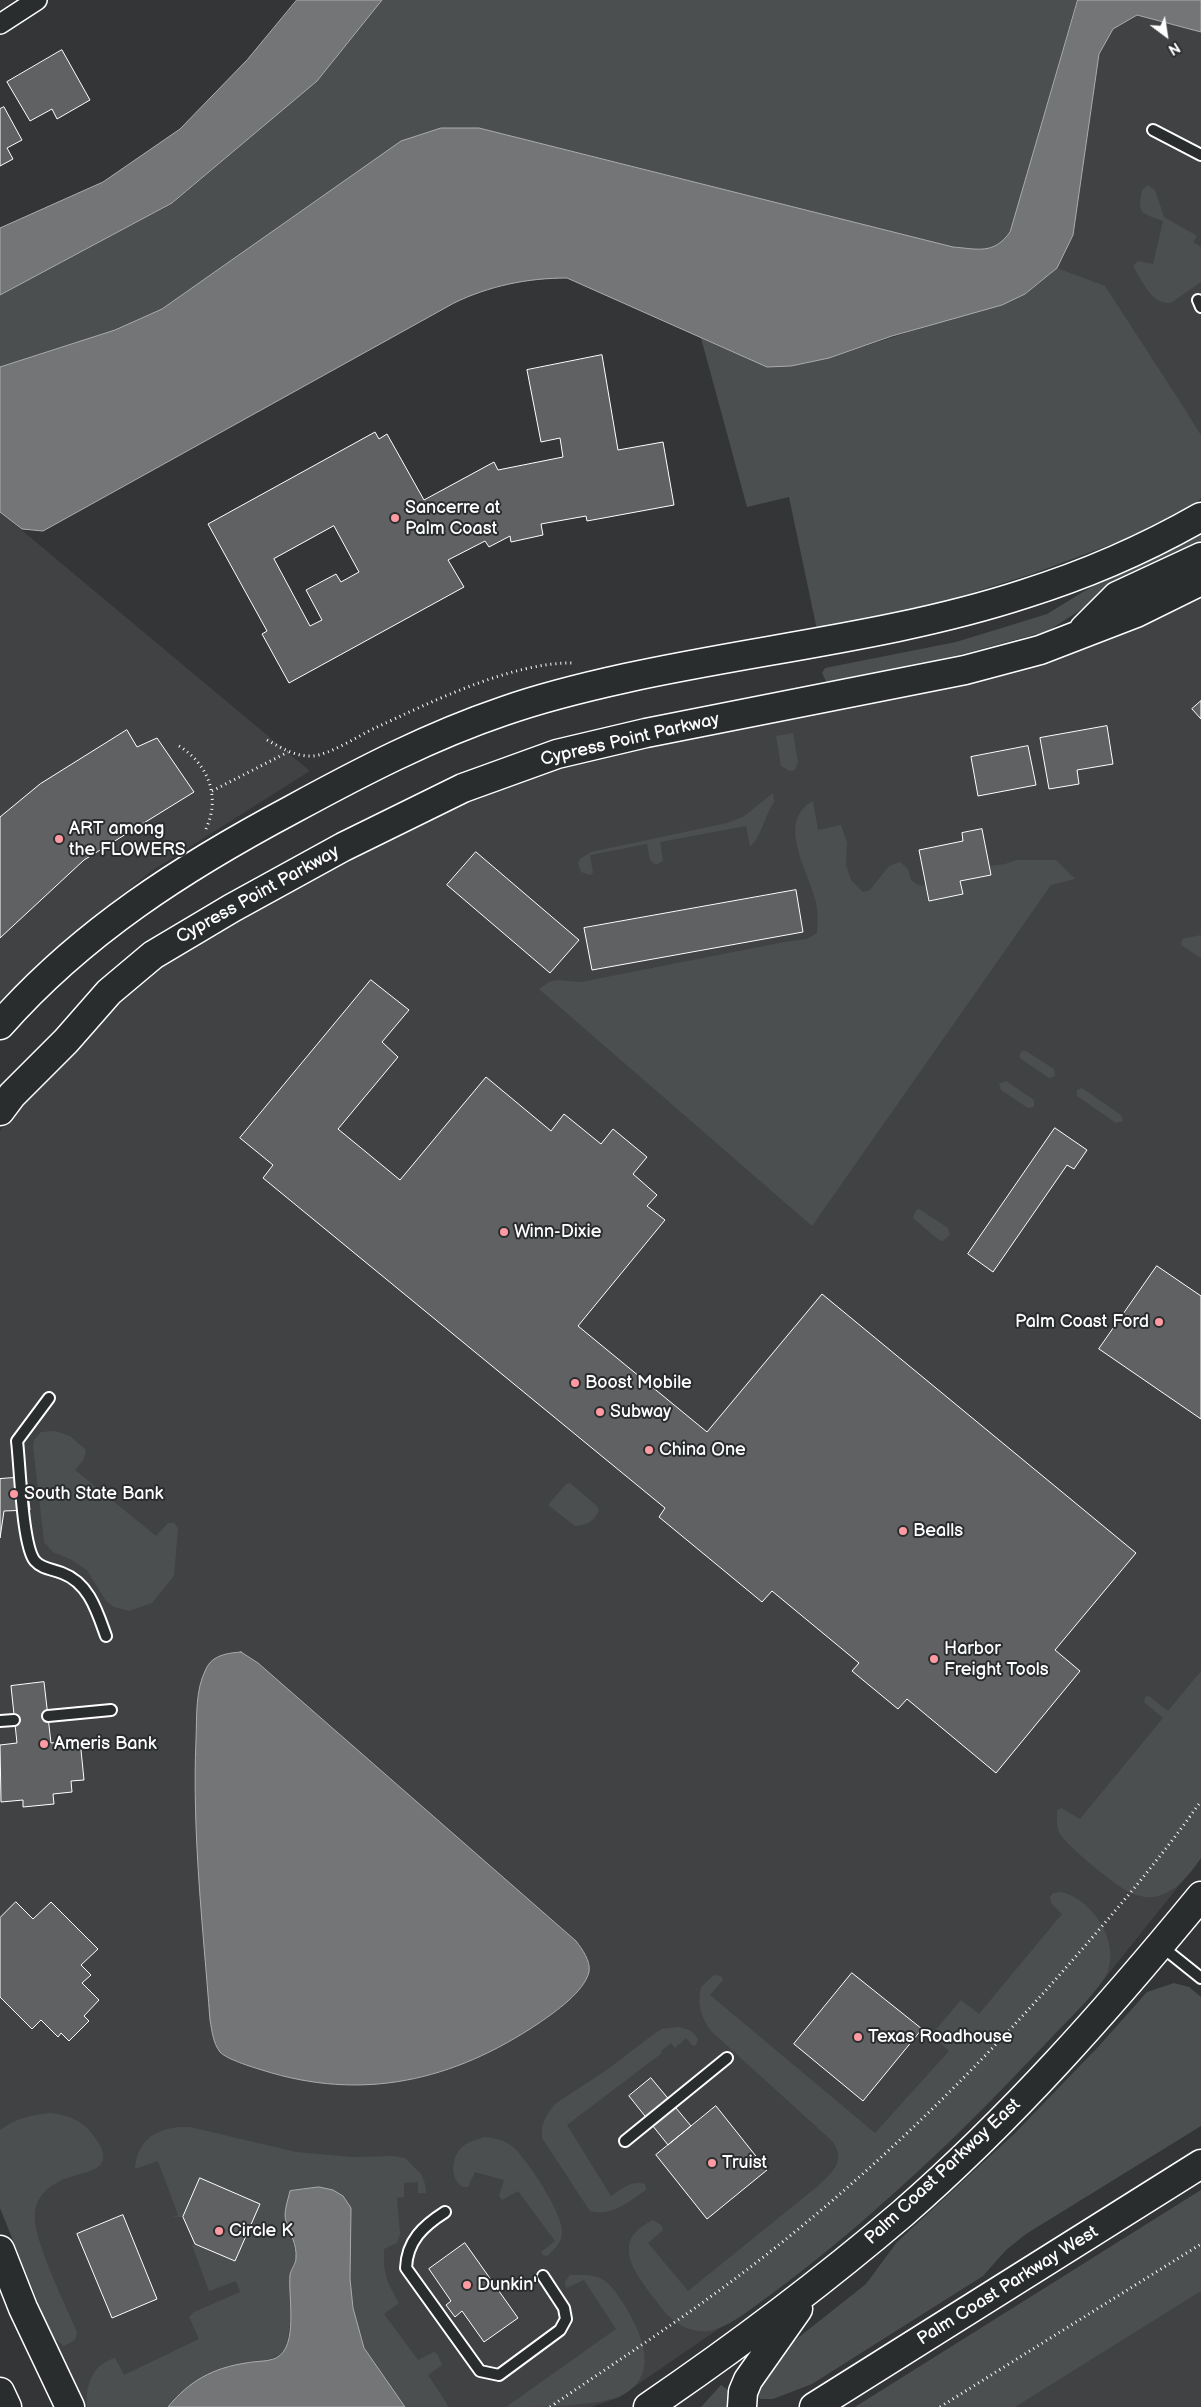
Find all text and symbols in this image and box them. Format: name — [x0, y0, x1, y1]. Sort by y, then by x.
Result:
north arrow — [1141, 10, 1191, 60]
text: N — [1165, 38, 1183, 58]
place label: Sancerre at Palm Coast — [405, 497, 500, 540]
marker: Sancerre at Palm Coast — [389, 512, 401, 524]
street label: Cypress Point Parkway — [539, 709, 721, 771]
place label: ART among the FLOWERS — [69, 818, 186, 861]
marker: ART among the FLOWERS — [53, 833, 65, 845]
street label: Cypress Point Parkway — [173, 841, 343, 949]
place label: Winn-Dixie — [514, 1221, 601, 1243]
marker: Winn-Dixie — [498, 1226, 510, 1238]
place label: Palm Coast Ford — [1015, 1311, 1149, 1333]
marker: Palm Coast Ford — [1153, 1316, 1165, 1328]
place label: Boost Mobile — [585, 1372, 692, 1394]
marker: Boost Mobile — [569, 1377, 581, 1389]
place label: Subway — [610, 1401, 671, 1423]
marker: Subway — [594, 1406, 606, 1418]
place label: China One — [659, 1439, 746, 1461]
marker: China One — [643, 1444, 655, 1456]
place label: South State Bank — [24, 1483, 163, 1505]
marker: South State Bank — [8, 1488, 20, 1500]
place label: Bealls — [913, 1520, 963, 1542]
marker: Bealls — [897, 1525, 909, 1537]
place label: Harbor Freight Tools — [944, 1638, 1049, 1680]
marker: Harbor Freight Tools — [928, 1653, 940, 1665]
place label: Ameris Bank — [54, 1733, 157, 1755]
marker: Ameris Bank — [38, 1738, 50, 1750]
place label: Texas Roadhouse — [868, 2026, 1012, 2048]
marker: Texas Roadhouse — [852, 2031, 864, 2043]
street label: Palm Coast Parkway East — [861, 2094, 1025, 2250]
place label: Truist — [722, 2152, 767, 2174]
marker: Truist — [706, 2157, 718, 2169]
place label: Circle K — [229, 2220, 293, 2242]
street label: Palm Coast Parkway West — [914, 2222, 1102, 2350]
marker: Circle K — [213, 2225, 225, 2237]
place label: Dunkin' — [477, 2274, 537, 2296]
marker: Dunkin' — [461, 2279, 473, 2291]

